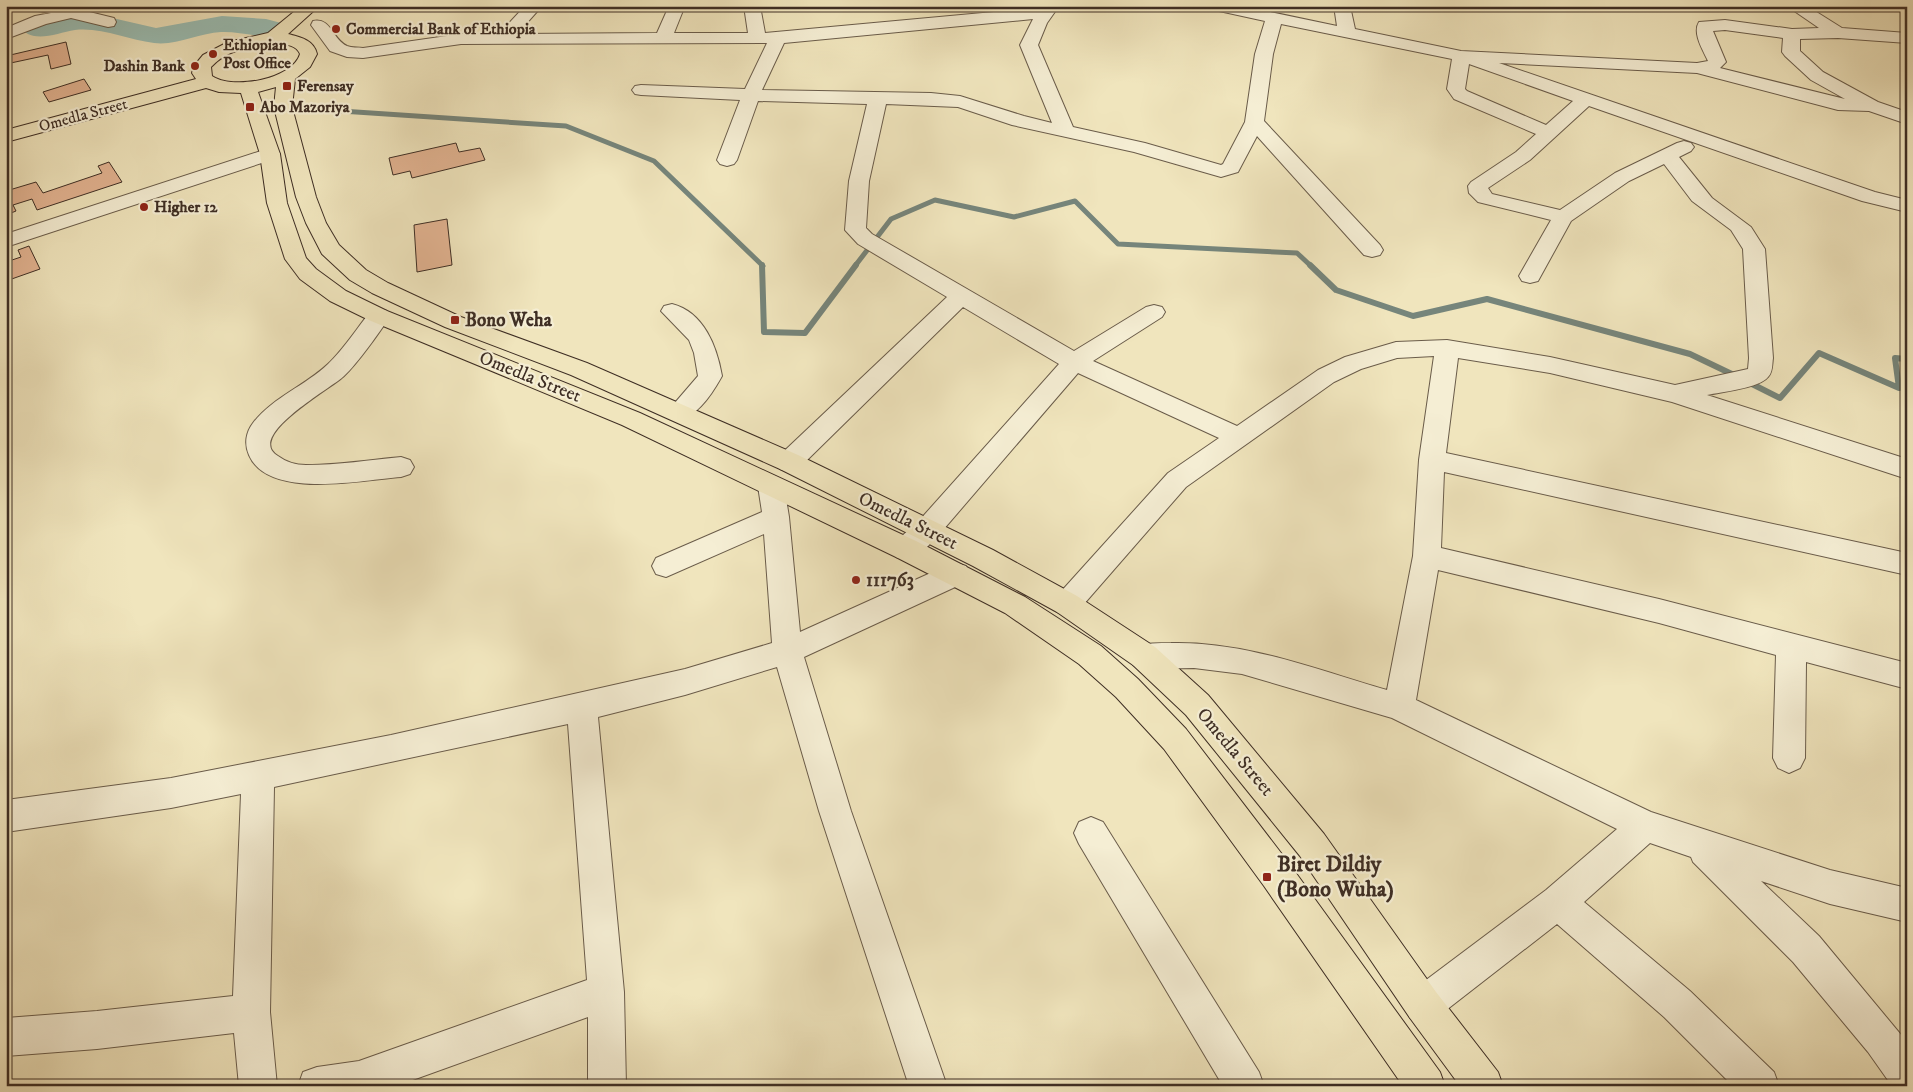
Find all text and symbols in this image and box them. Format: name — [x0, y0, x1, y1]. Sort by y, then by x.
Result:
place label: Commercial Bank of Ethiopia — [346, 19, 537, 39]
marker: Commercial Bank of Ethiopia — [330, 23, 342, 35]
place label: Ethiopian Post Office — [223, 35, 291, 73]
marker: Ethiopian Post Office — [207, 48, 219, 60]
place label: Dashin Bank — [103, 56, 186, 76]
marker: Dashin Bank — [189, 60, 201, 72]
place label: Ferensay — [297, 76, 354, 96]
marker: Ferensay — [281, 80, 293, 92]
street label: Omedla Street — [37, 94, 129, 136]
place label: Abo Mazoriya — [259, 97, 351, 117]
marker: Abo Mazoriya — [244, 101, 256, 113]
place label: Higher 12 — [154, 197, 219, 217]
marker: Higher 12 — [138, 201, 150, 213]
place label: Bono Weha — [465, 309, 553, 332]
marker: Bono Weha — [449, 314, 461, 326]
street label: Omedla Street — [476, 346, 584, 408]
street label: Omedla Street — [855, 487, 961, 555]
place label: 111763 — [866, 569, 914, 592]
marker: 111763 — [850, 574, 862, 586]
street label: Omedla Street — [1192, 703, 1278, 801]
place label: Biret Dildiy (Bono Wuha) — [1277, 851, 1394, 903]
marker: Biret Dildiy (Bono Wuha) — [1261, 871, 1273, 883]

